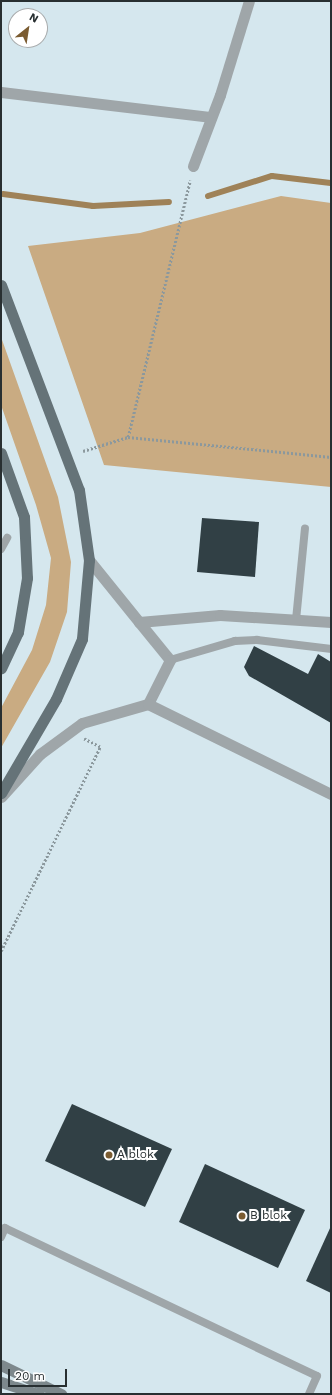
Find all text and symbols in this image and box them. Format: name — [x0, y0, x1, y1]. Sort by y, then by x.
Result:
north arrow — [8, 8, 48, 48]
text: N — [27, 10, 41, 26]
place label: A blok — [117, 1148, 154, 1162]
marker: A blok — [104, 1150, 114, 1160]
place label: B blok — [250, 1209, 287, 1223]
marker: B blok — [237, 1211, 247, 1221]
scale bar — [10, 1361, 69, 1387]
text: 20 m — [15, 1369, 45, 1383]

